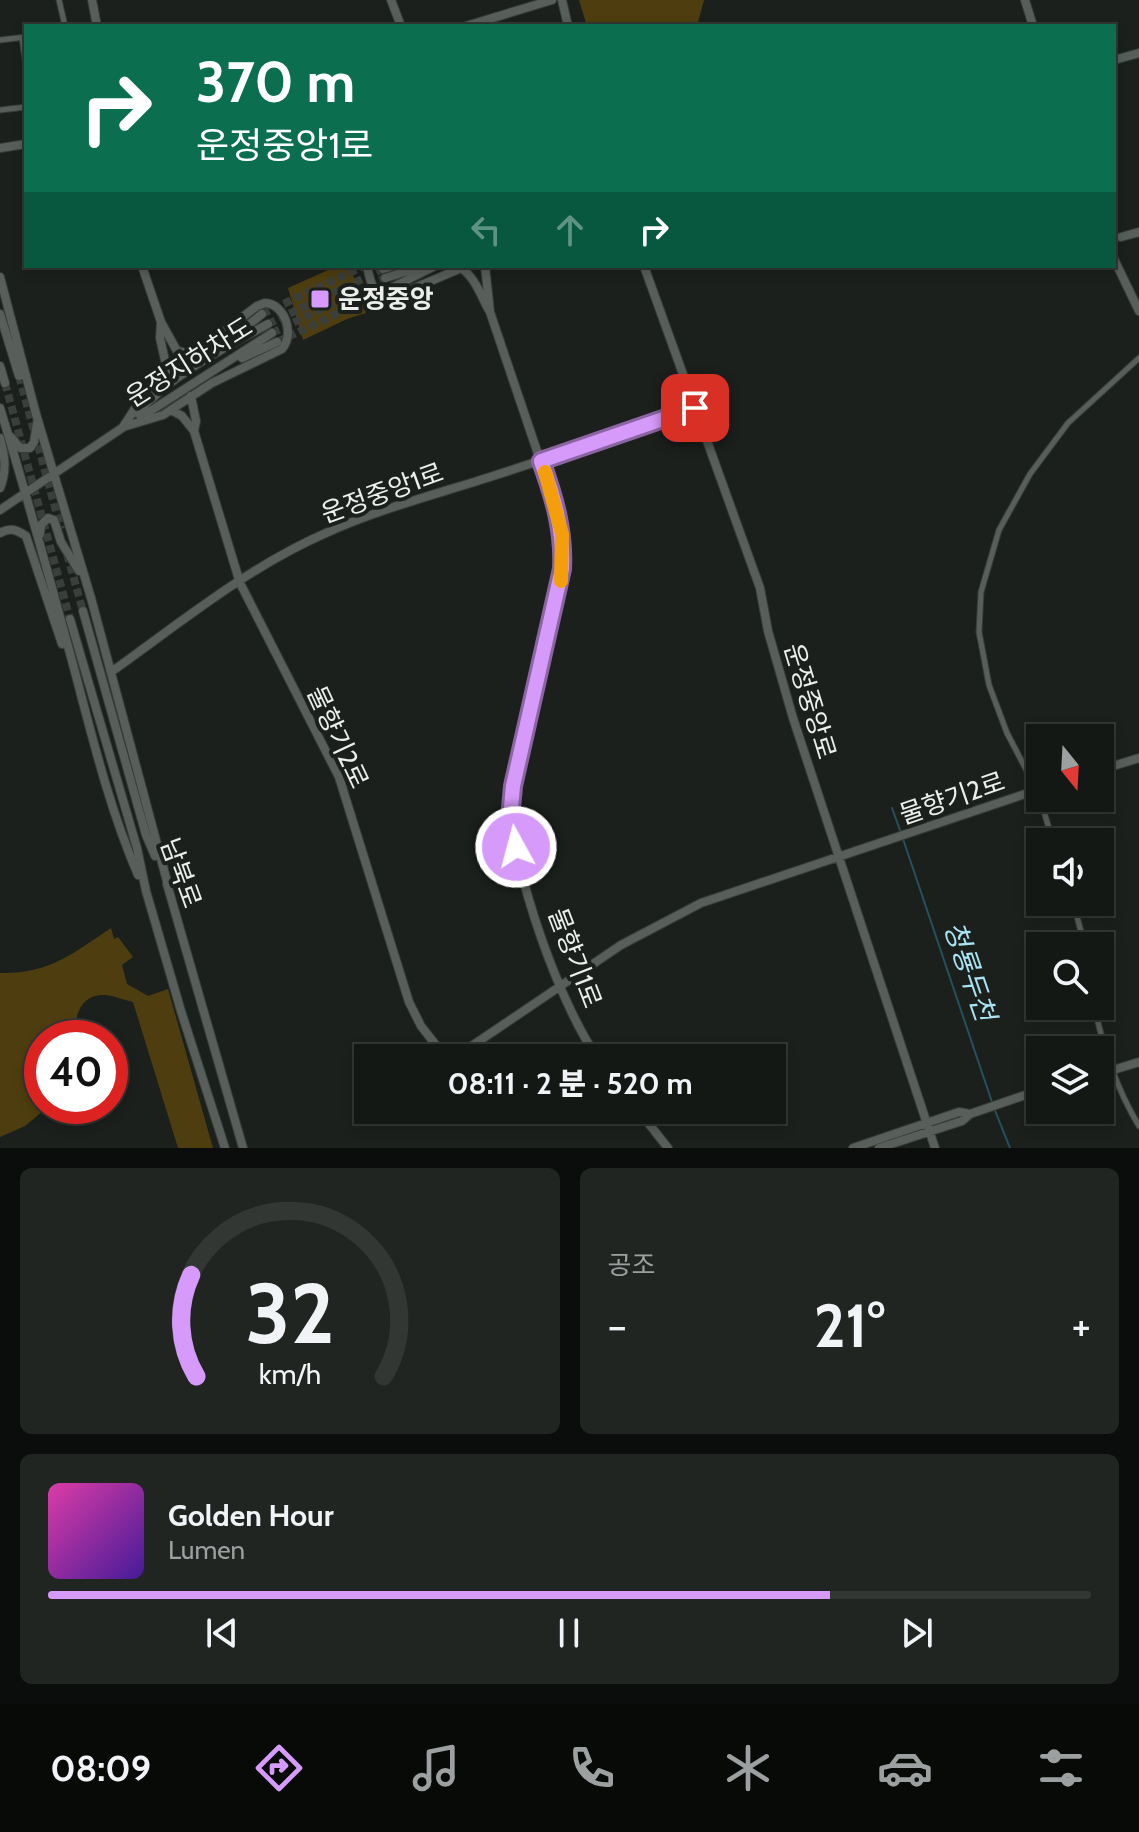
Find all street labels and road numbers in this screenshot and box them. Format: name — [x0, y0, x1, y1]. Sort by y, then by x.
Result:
street label: 운정지하차도 — [120, 310, 258, 414]
street label: 운정중앙1로 — [316, 456, 448, 530]
street label: 운정중앙로 — [777, 639, 843, 763]
street label: 물향기2로 — [300, 681, 376, 793]
street label: 물향기2로 — [895, 765, 1009, 831]
street label: 남북로 — [154, 834, 208, 912]
street label: 물향기1로 — [541, 904, 609, 1012]

